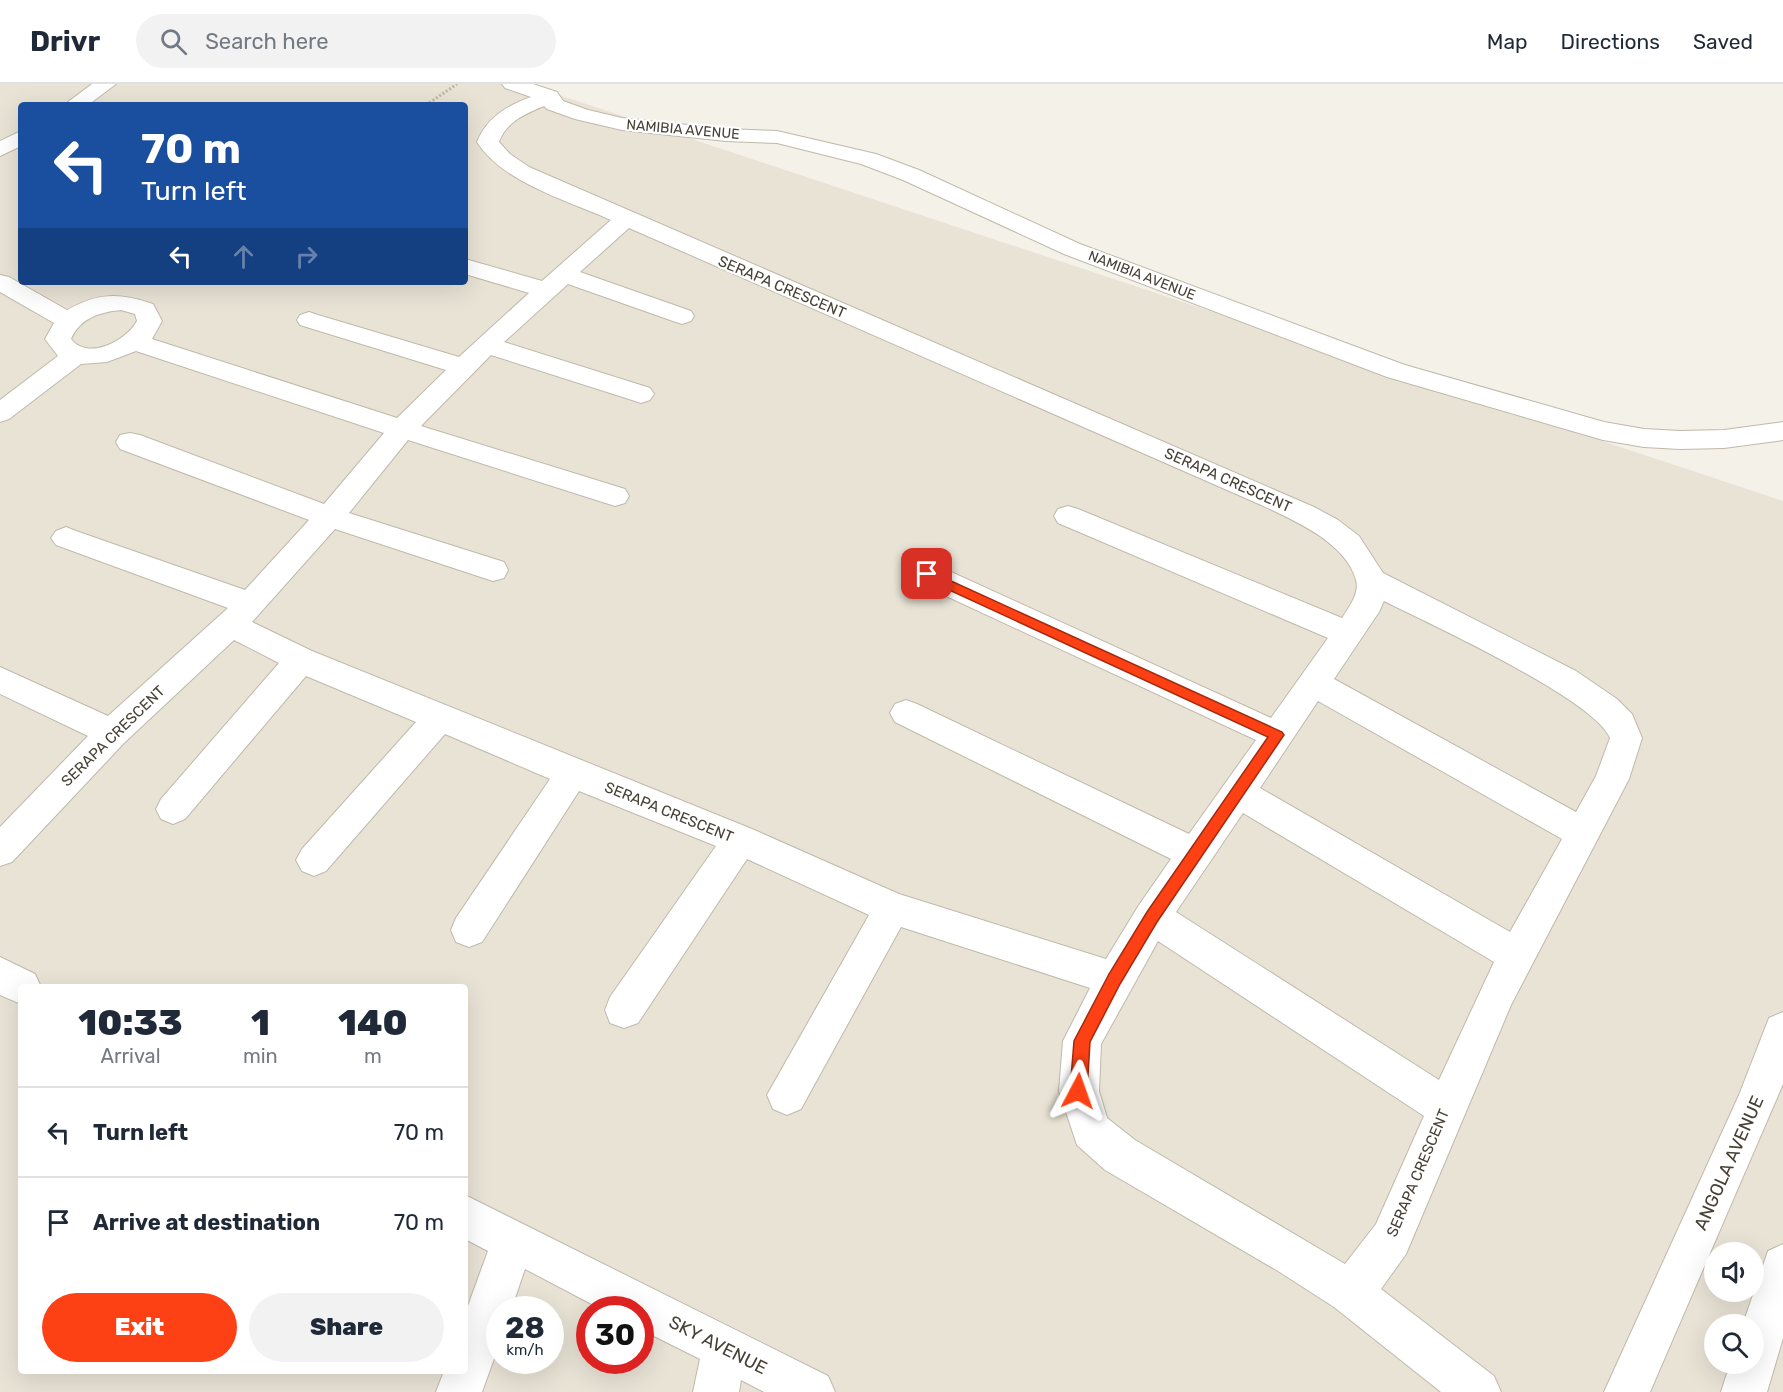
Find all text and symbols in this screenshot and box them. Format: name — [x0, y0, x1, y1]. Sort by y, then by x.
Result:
search box — [136, 14, 556, 68]
text: Drivr — [30, 25, 100, 58]
icon: search — [157, 25, 190, 58]
text: Search here — [205, 28, 329, 55]
text: Map — [1487, 29, 1528, 54]
text: Directions — [1561, 29, 1660, 54]
text: Saved — [1693, 29, 1753, 54]
street label: NAMIBIA AVENUE — [626, 116, 740, 143]
text: 70 m — [141, 124, 241, 174]
icon: left — [42, 126, 120, 204]
text: Turn left — [141, 175, 246, 207]
icon: left — [164, 240, 197, 273]
icon: ahead — [227, 240, 260, 273]
icon: right — [290, 240, 323, 273]
street label: NAMIBIA AVENUE — [1086, 247, 1198, 304]
street label: SERAPA CRESCENT — [715, 252, 849, 322]
street label: SERAPA CRESCENT — [1162, 444, 1295, 516]
pin — [901, 548, 952, 599]
icon: arrive — [910, 557, 943, 590]
street label: SERAPA CRESCENT — [57, 682, 169, 790]
street label: SERAPA CRESCENT — [602, 778, 736, 846]
text: 10:33 — [78, 1001, 183, 1044]
text: 1 — [251, 1001, 270, 1044]
text: 140 — [338, 1001, 408, 1044]
text: Arrival — [100, 1044, 161, 1068]
text: min — [243, 1044, 278, 1068]
text: m — [364, 1044, 382, 1068]
position arrow — [1046, 1059, 1110, 1123]
street label: ANGOLA AVENUE — [1690, 1092, 1768, 1234]
street label: SERAPA CRESCENT — [1383, 1106, 1453, 1240]
icon: left — [42, 1116, 75, 1149]
text: Turn left — [93, 1119, 188, 1146]
text: 70 m — [394, 1119, 444, 1146]
icon: arrive — [42, 1206, 75, 1239]
text: Arrive at destination — [93, 1209, 320, 1236]
text: 70 m — [394, 1209, 444, 1236]
map controls — [1704, 1242, 1764, 1374]
button: sound — [1704, 1242, 1764, 1302]
button: Exit — [42, 1293, 237, 1362]
button: Share — [249, 1293, 444, 1362]
speed limit sign: 30 — [576, 1296, 654, 1374]
text: 28 — [505, 1310, 545, 1346]
street label: SKY AVENUE — [665, 1311, 771, 1379]
button: search — [1704, 1314, 1764, 1374]
text: km/h — [506, 1341, 544, 1359]

